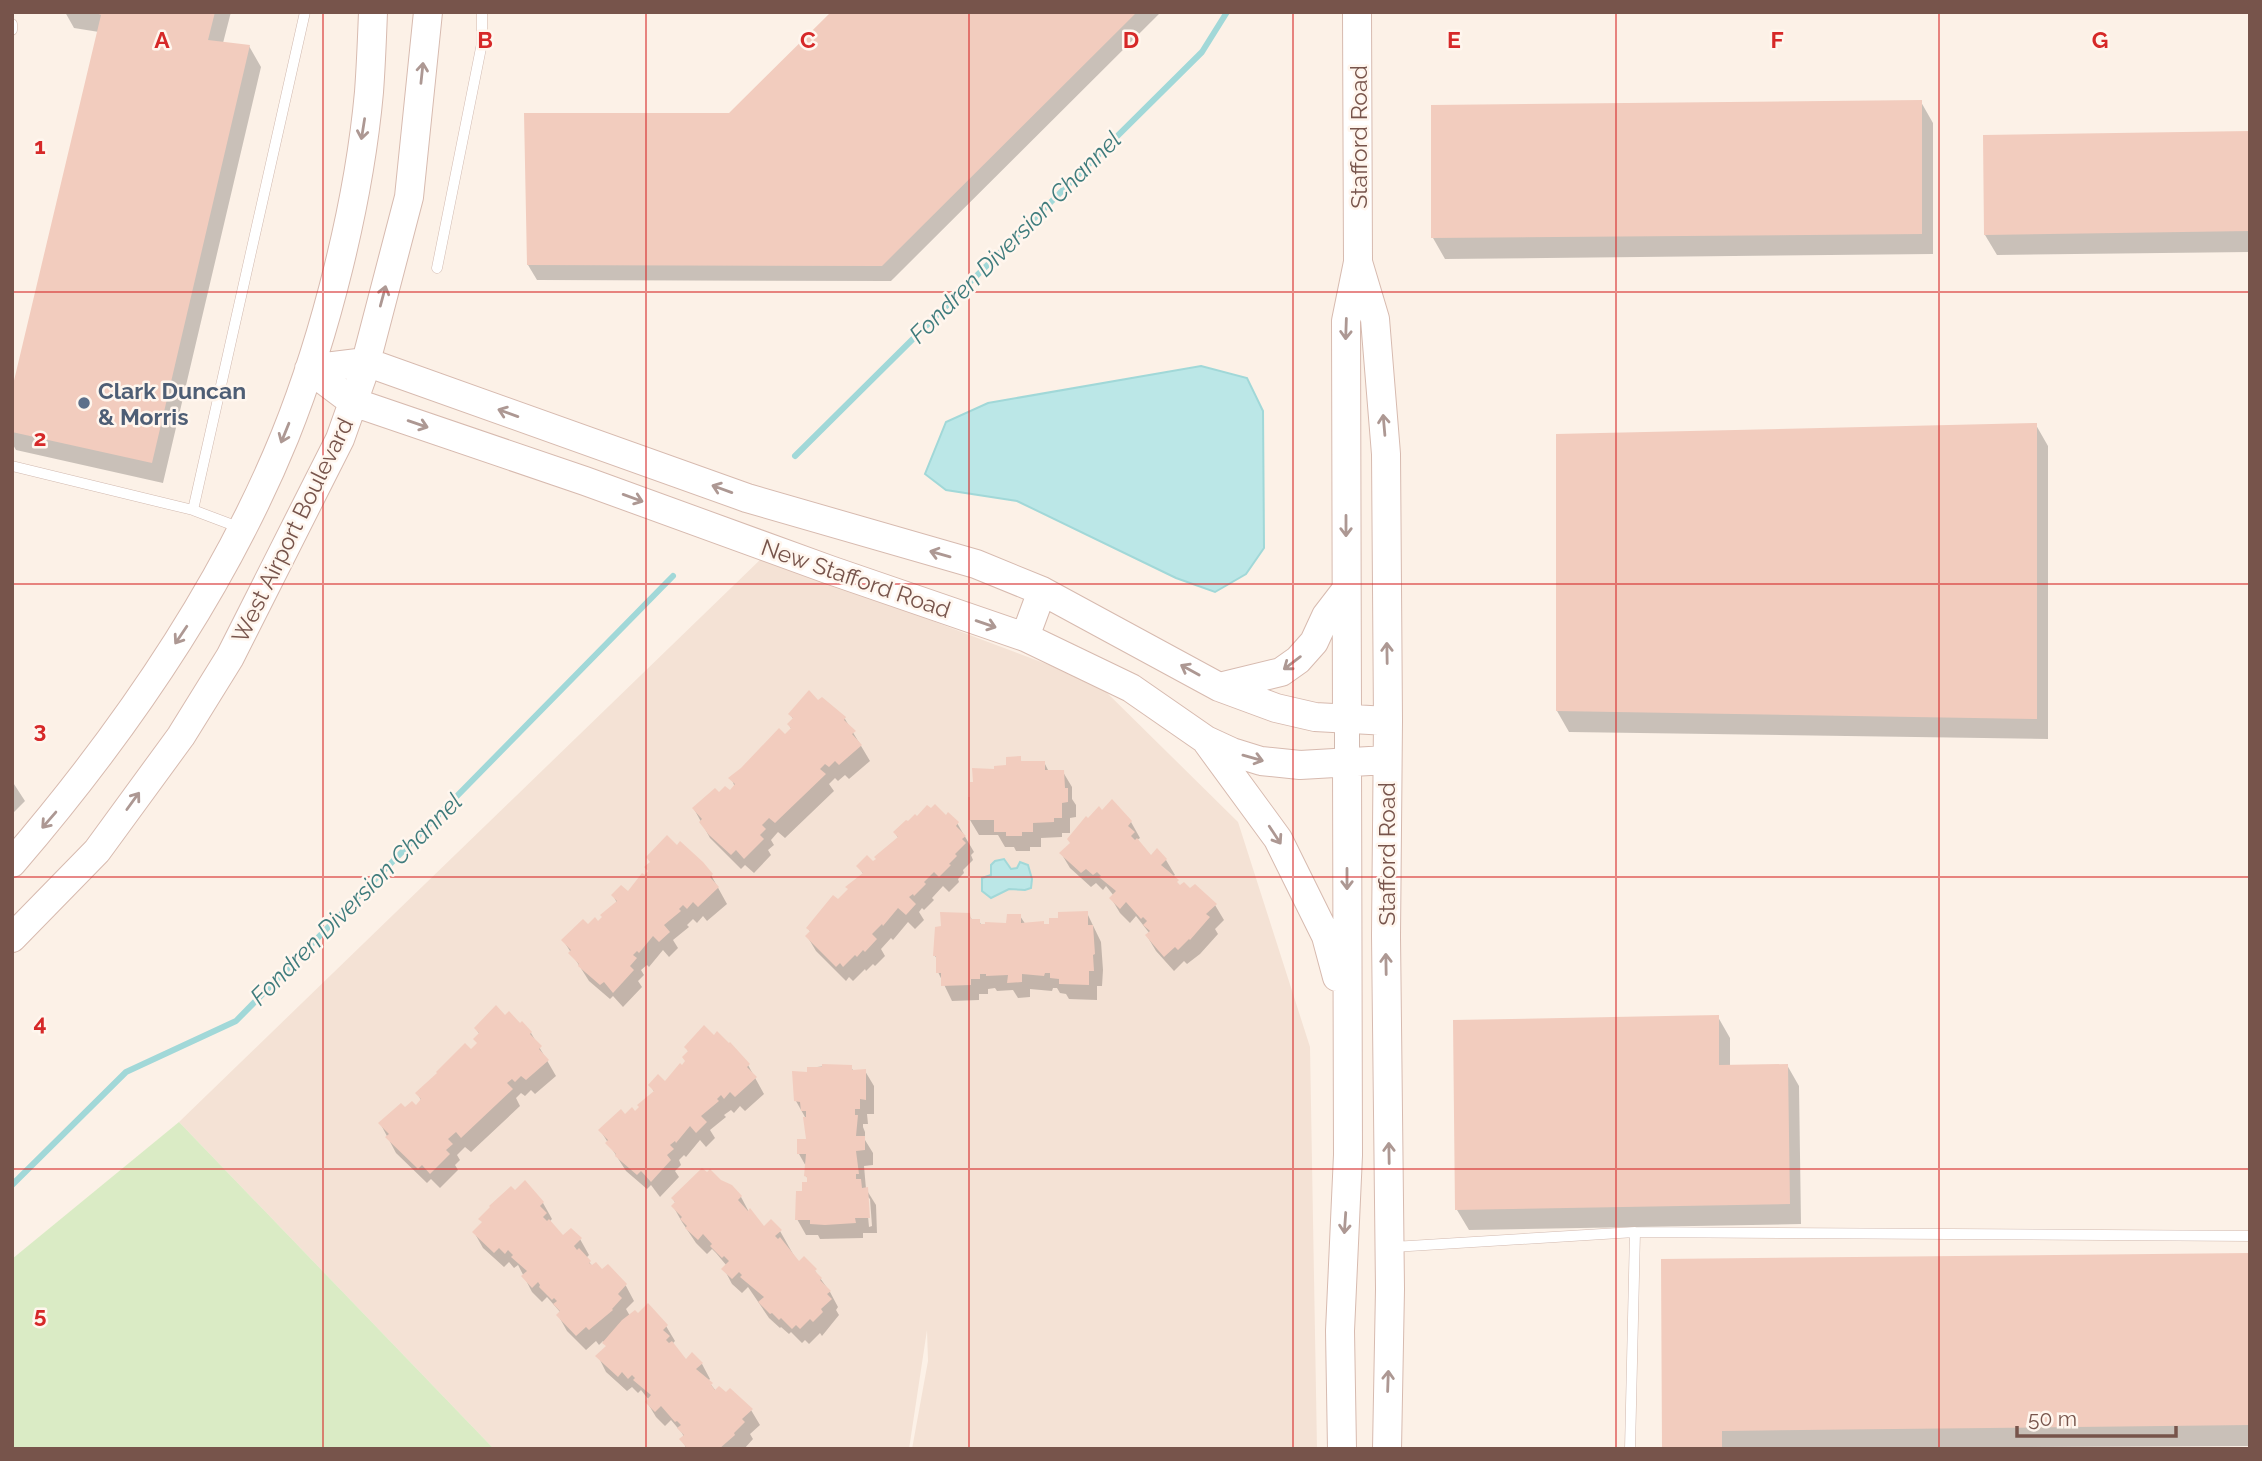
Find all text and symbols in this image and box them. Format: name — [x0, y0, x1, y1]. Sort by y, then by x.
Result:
text: A — [154, 26, 170, 53]
text: B — [477, 26, 493, 53]
text: C — [800, 26, 816, 53]
text: D — [1123, 26, 1139, 53]
text: E — [1447, 26, 1461, 53]
text: F — [1770, 26, 1784, 53]
text: G — [2092, 26, 2108, 53]
one-way arrow — [416, 62, 429, 84]
street label: Stafford Road — [1345, 65, 1372, 209]
one-way arrow — [356, 117, 369, 140]
water label: Fondren Diversion Channel — [903, 125, 1127, 349]
text: 1 — [34, 132, 46, 159]
one-way arrow — [377, 285, 390, 308]
one-way arrow — [1340, 317, 1353, 340]
place label: Clark Duncan & Morris — [98, 377, 246, 430]
marker: Clark Duncan & Morris — [76, 395, 92, 411]
one-way arrow — [497, 405, 519, 418]
street label: West Airport Boulevard — [226, 413, 358, 647]
one-way arrow — [1377, 415, 1390, 437]
one-way arrow — [406, 419, 428, 431]
one-way arrow — [278, 422, 291, 443]
text: 2 — [34, 424, 46, 451]
one-way arrow — [711, 482, 733, 494]
one-way arrow — [621, 493, 643, 505]
one-way arrow — [1339, 514, 1353, 537]
street label: New Stafford Road — [758, 533, 954, 623]
one-way arrow — [929, 547, 952, 560]
one-way arrow — [974, 619, 996, 631]
one-way arrow — [174, 625, 189, 644]
one-way arrow — [1380, 642, 1394, 665]
one-way arrow — [1283, 656, 1302, 671]
one-way arrow — [1180, 663, 1201, 676]
text: 3 — [34, 716, 46, 743]
one-way arrow — [1241, 752, 1264, 765]
street label: Stafford Road — [1373, 782, 1400, 926]
water label: Fondren Diversion Channel — [244, 787, 468, 1011]
one-way arrow — [126, 792, 141, 811]
one-way arrow — [41, 811, 57, 829]
one-way arrow — [1268, 824, 1282, 844]
one-way arrow — [1340, 868, 1354, 891]
one-way arrow — [1380, 953, 1393, 976]
text: 4 — [33, 1009, 47, 1036]
one-way arrow — [1383, 1142, 1396, 1165]
one-way arrow — [1339, 1211, 1352, 1234]
text: 5 — [34, 1301, 47, 1328]
one-way arrow — [1381, 1369, 1394, 1392]
scale bar — [2017, 1394, 2176, 1438]
text: 50 m — [2028, 1406, 2077, 1431]

